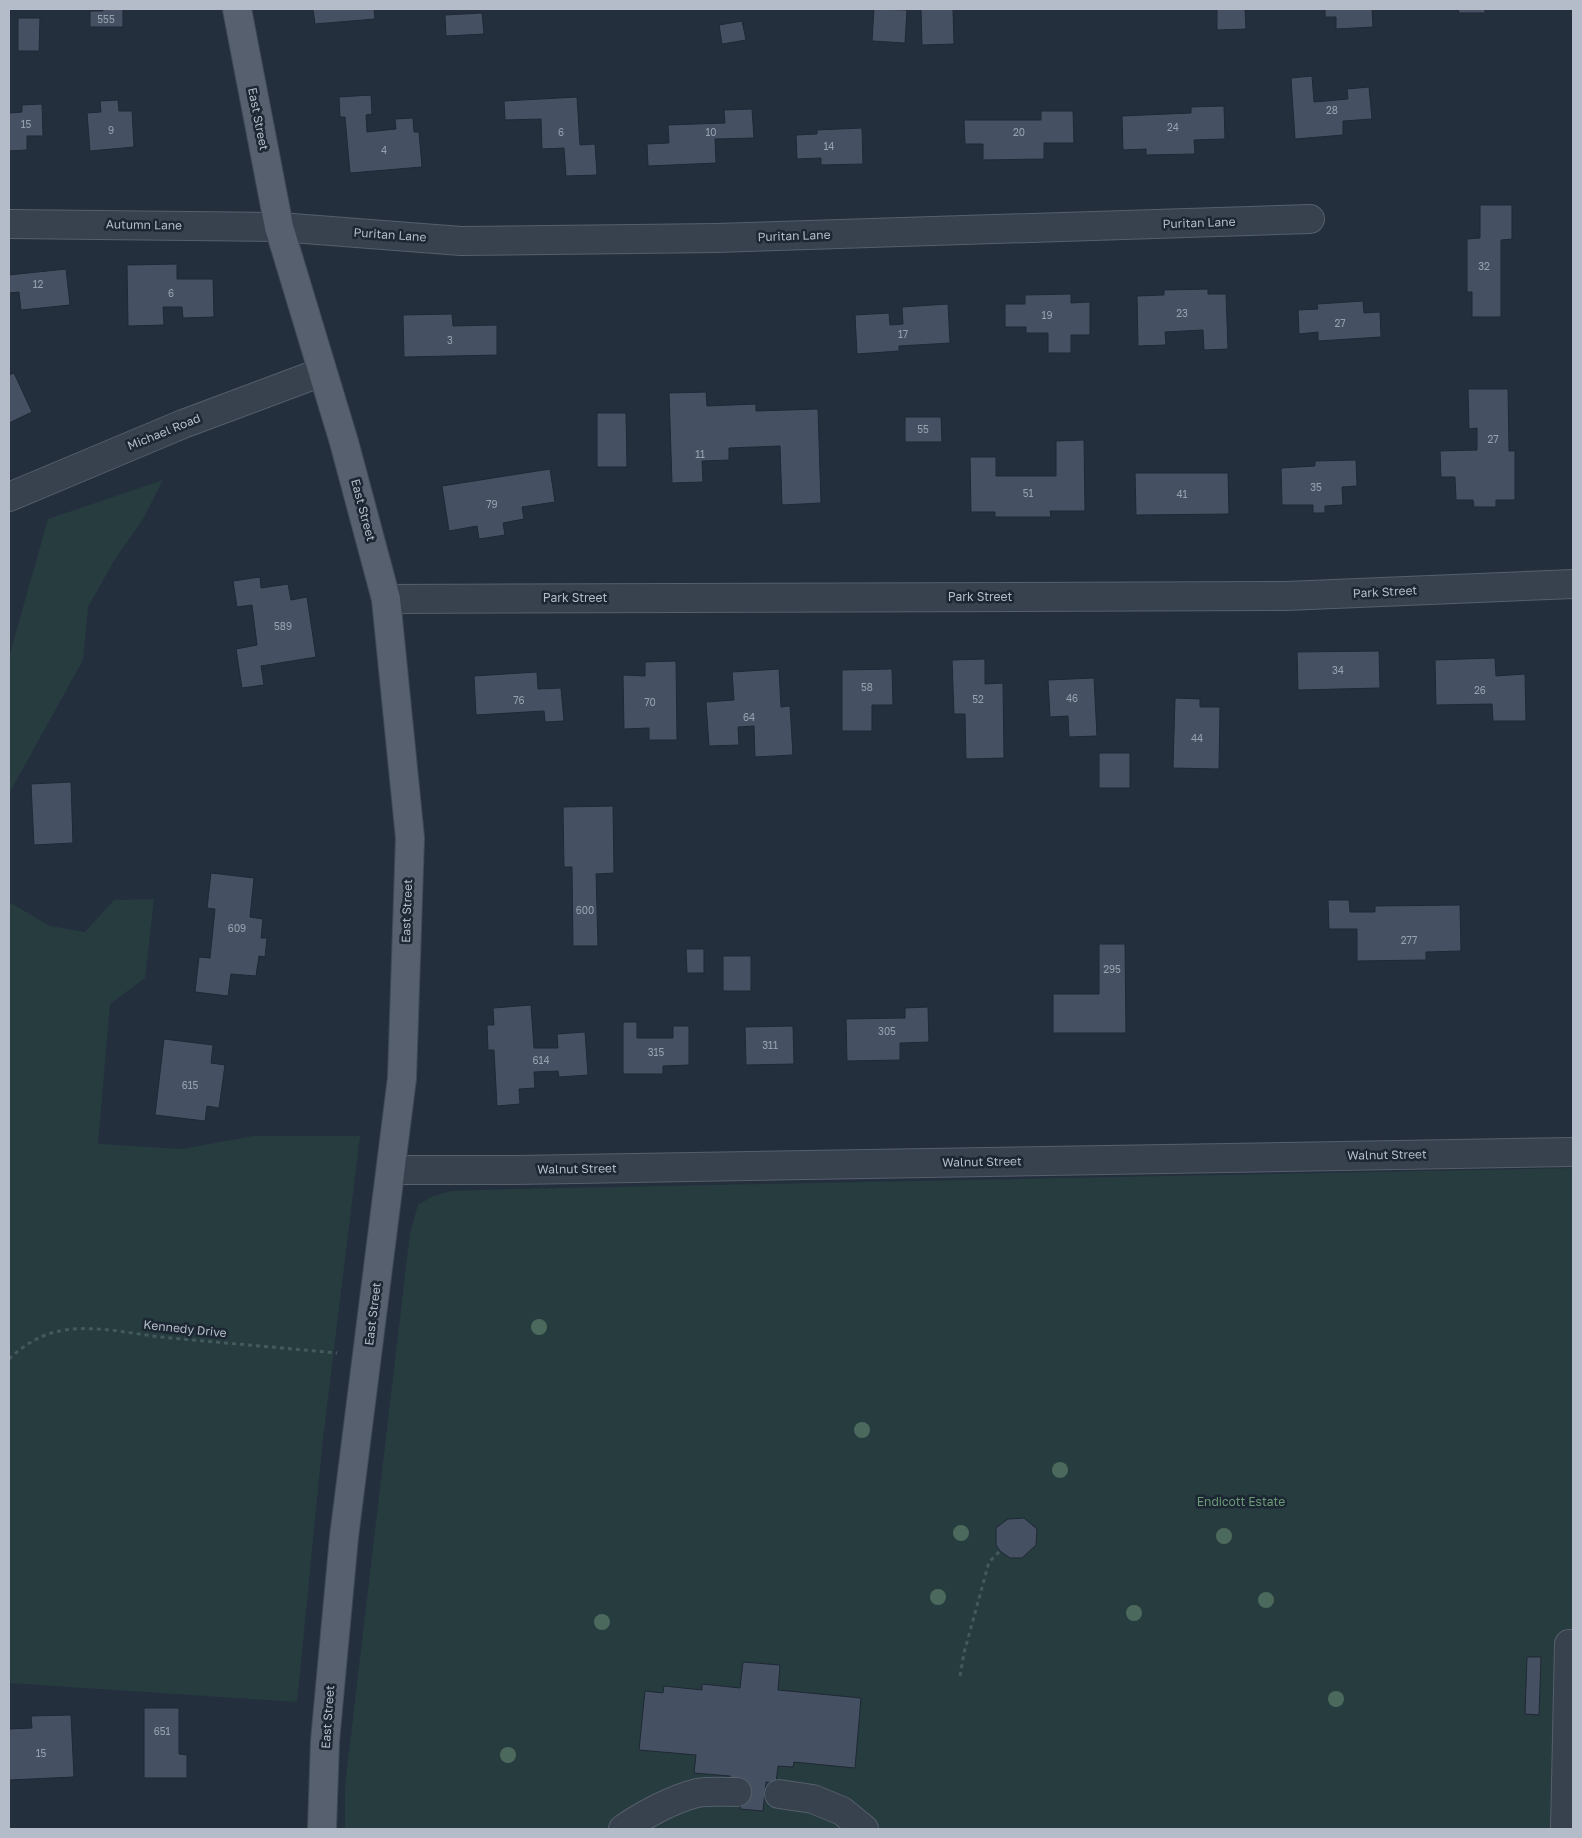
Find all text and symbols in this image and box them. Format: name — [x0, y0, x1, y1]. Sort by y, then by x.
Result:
house number: 555 — [97, 13, 115, 25]
street label: East Street — [245, 86, 272, 152]
house number: 28 — [1326, 104, 1338, 116]
house number: 15 — [21, 118, 32, 130]
house number: 24 — [1167, 121, 1179, 133]
house number: 9 — [108, 124, 114, 136]
house number: 6 — [558, 126, 564, 138]
house number: 10 — [705, 126, 717, 138]
house number: 20 — [1013, 126, 1025, 138]
house number: 14 — [824, 140, 834, 152]
house number: 4 — [381, 144, 387, 156]
street label: Puritan Lane — [1162, 214, 1236, 231]
street label: Autumn Lane — [106, 216, 182, 233]
street label: Puritan Lane — [353, 224, 427, 245]
street label: Puritan Lane — [757, 227, 831, 244]
house number: 32 — [1478, 260, 1490, 272]
house number: 12 — [33, 278, 44, 290]
house number: 6 — [168, 287, 174, 299]
house number: 23 — [1176, 307, 1188, 319]
house number: 19 — [1042, 309, 1052, 321]
house number: 27 — [1334, 317, 1346, 329]
house number: 17 — [898, 328, 908, 340]
house number: 3 — [447, 334, 453, 346]
street label: Michael Road — [125, 410, 203, 453]
house number: 55 — [917, 423, 929, 435]
house number: 27 — [1487, 433, 1499, 445]
house number: 11 — [695, 448, 705, 460]
street label: East Street — [348, 477, 379, 543]
house number: 35 — [1310, 481, 1322, 493]
house number: 51 — [1023, 487, 1033, 499]
house number: 41 — [1177, 488, 1188, 500]
house number: 79 — [486, 498, 498, 510]
street label: Park Street — [1352, 582, 1418, 601]
street label: Park Street — [948, 589, 1012, 604]
street label: Park Street — [543, 590, 607, 605]
house number: 589 — [274, 620, 292, 632]
house number: 34 — [1332, 664, 1344, 676]
house number: 58 — [861, 681, 873, 693]
house number: 26 — [1474, 684, 1486, 696]
house number: 46 — [1066, 692, 1078, 704]
house number: 52 — [972, 693, 984, 705]
house number: 76 — [513, 694, 525, 706]
house number: 70 — [644, 696, 656, 708]
house number: 64 — [743, 711, 755, 723]
house number: 44 — [1191, 732, 1203, 744]
street label: East Street — [398, 879, 415, 943]
house number: 600 — [576, 904, 594, 916]
house number: 609 — [228, 922, 246, 934]
house number: 277 — [1401, 934, 1417, 946]
house number: 295 — [1103, 963, 1121, 975]
house number: 305 — [878, 1025, 896, 1037]
house number: 311 — [762, 1039, 778, 1051]
house number: 315 — [648, 1046, 664, 1058]
house number: 614 — [533, 1054, 550, 1066]
house number: 615 — [182, 1079, 199, 1091]
street label: Walnut Street — [1347, 1146, 1427, 1163]
street label: Walnut Street — [942, 1153, 1022, 1170]
street label: Walnut Street — [537, 1160, 617, 1177]
street label: East Street — [361, 1281, 384, 1346]
street label: Kennedy Drive — [143, 1317, 227, 1340]
park label: Endicott Estate — [1197, 1494, 1285, 1509]
street label: East Street — [318, 1684, 337, 1749]
house number: 651 — [154, 1725, 170, 1737]
house number: 15 — [36, 1747, 47, 1759]

